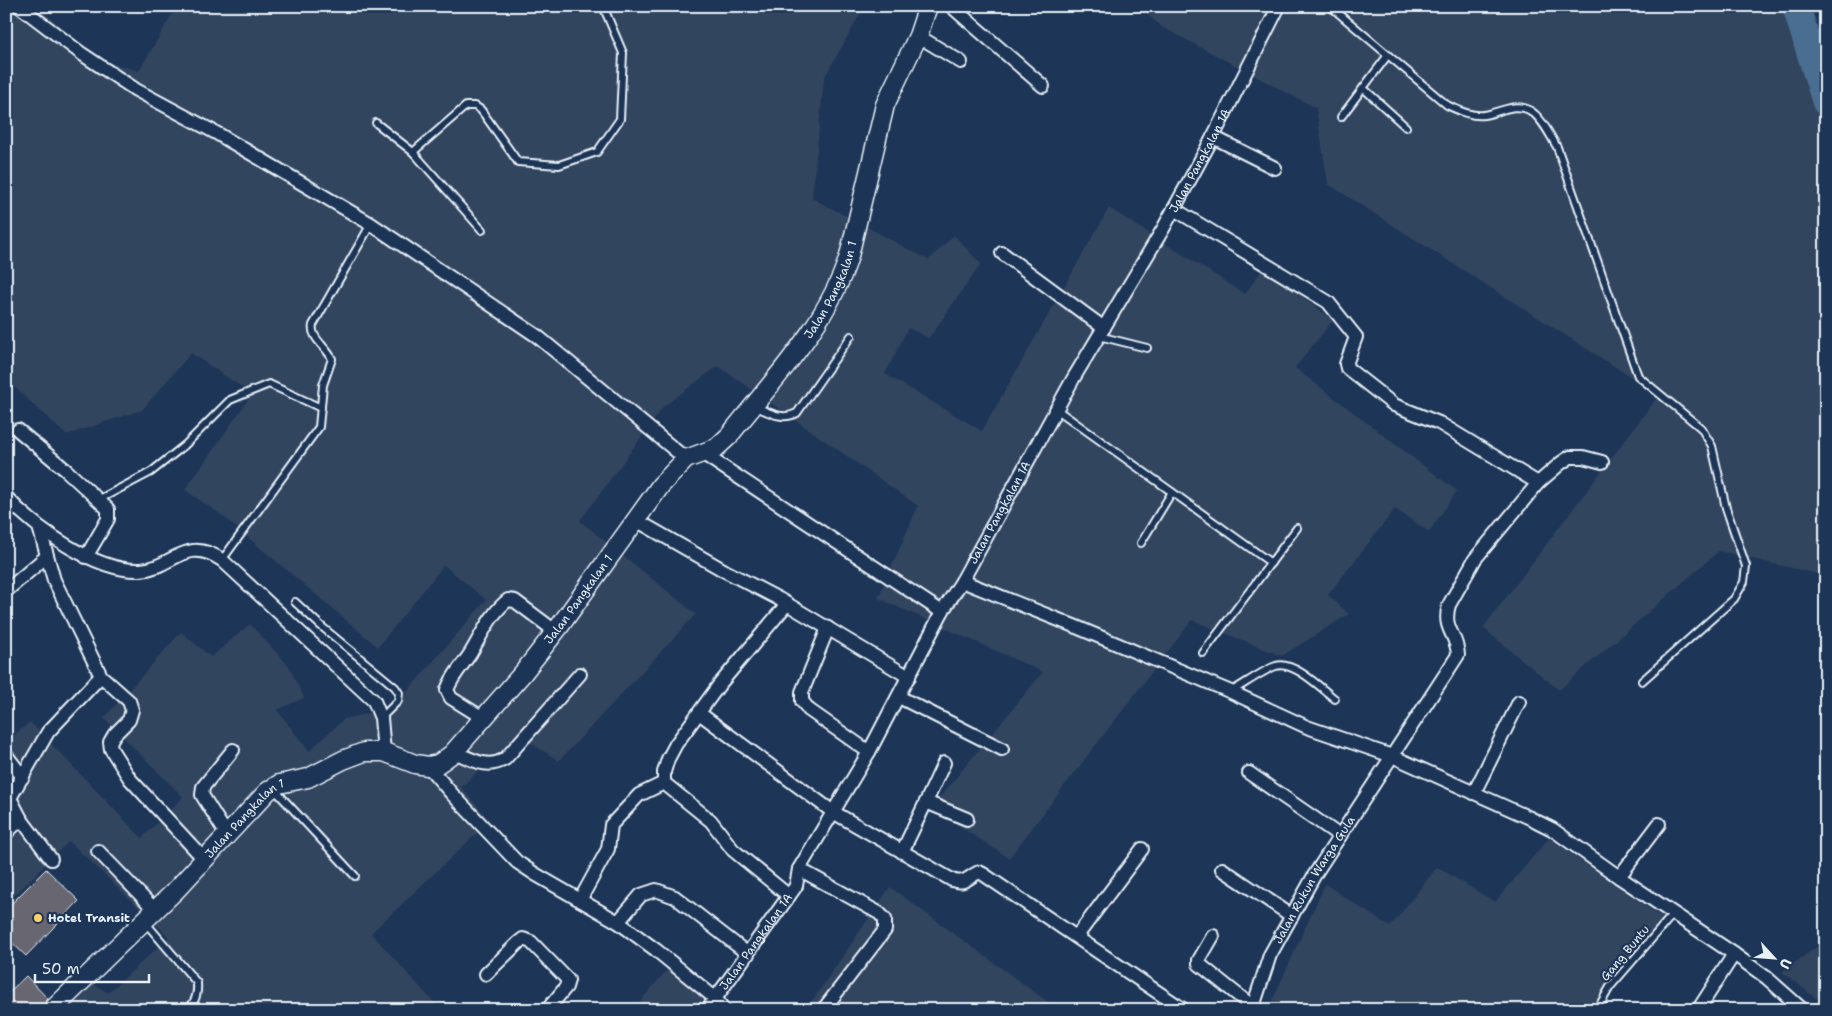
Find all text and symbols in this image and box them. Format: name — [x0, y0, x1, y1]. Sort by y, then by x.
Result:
street label: Jalan Pangkalan 1A — [1165, 106, 1234, 215]
street label: Jalan Pangkalan 1 — [800, 239, 860, 342]
street label: Jalan Pangkalan 1A — [965, 458, 1034, 567]
street label: Jalan Pangkalan 1 — [541, 551, 616, 647]
street label: Jalan Pangkalan 1 — [201, 775, 285, 862]
street label: Jalan Rukun Warga Gula — [1270, 813, 1359, 947]
street label: Jalan Pangkalan 1A — [716, 890, 796, 993]
place label: Hotel Transit — [48, 910, 130, 926]
marker: Hotel Transit — [32, 912, 44, 924]
street label: Gang Buntu — [1597, 922, 1653, 984]
north arrow — [1750, 934, 1800, 984]
scale bar — [35, 951, 149, 983]
text: U — [1775, 955, 1796, 972]
text: 50 m — [42, 959, 80, 979]

